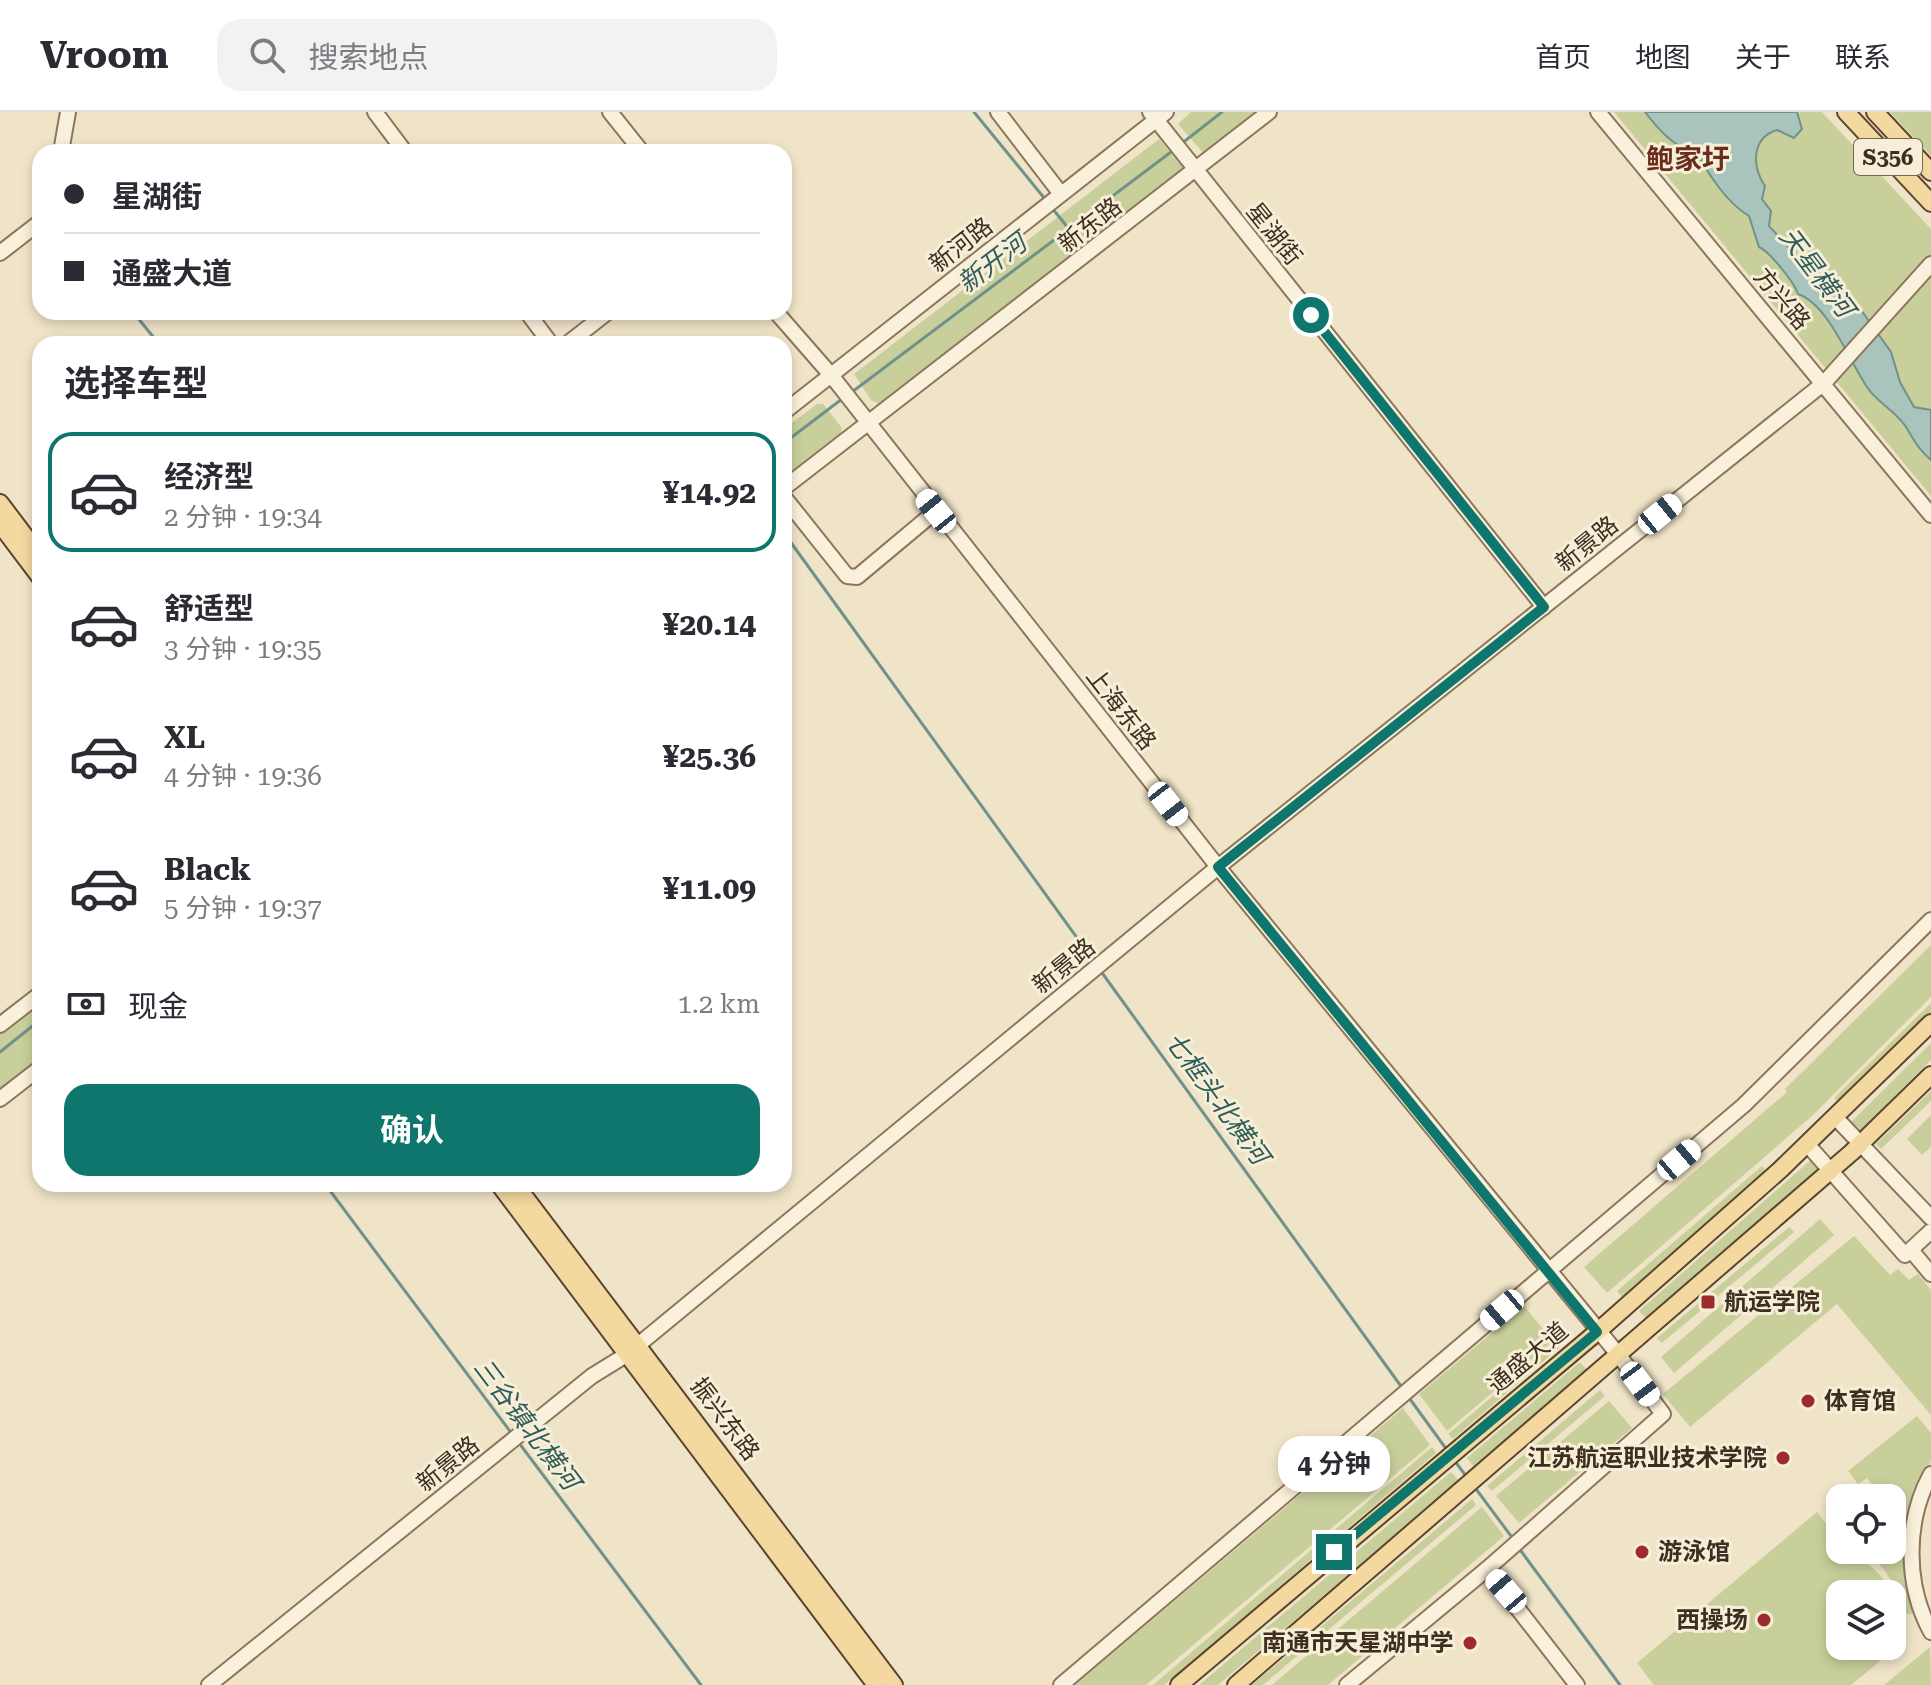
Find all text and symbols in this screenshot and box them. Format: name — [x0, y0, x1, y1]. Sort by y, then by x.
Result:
search box — [217, 19, 777, 91]
text: Vroom — [40, 33, 169, 77]
icon: search — [245, 33, 289, 77]
text: 搜索地点 — [309, 40, 429, 75]
text: 首页 — [1535, 41, 1591, 74]
text: 地图 — [1635, 41, 1691, 74]
text: 关于 — [1735, 41, 1791, 74]
text: 联系 — [1835, 41, 1891, 74]
road number: S356 — [1854, 139, 1922, 175]
district label: 鲍家圩 — [1646, 143, 1730, 176]
text: 星湖街 — [112, 179, 202, 214]
street label: 新东路 — [1053, 192, 1127, 258]
street label: 星湖街 — [1240, 197, 1308, 271]
street label: 新河路 — [924, 212, 998, 278]
water label: 天星横河 — [1774, 221, 1863, 327]
water label: 新开河 — [952, 225, 1036, 298]
text: 通盛大道 — [112, 256, 232, 291]
street label: 方兴路 — [1748, 262, 1816, 336]
route start — [1293, 297, 1329, 333]
text: 选择车型 — [64, 363, 208, 405]
icon: car — [68, 456, 140, 528]
text: 经济型 — [164, 459, 254, 494]
text: ¥14.92 — [663, 475, 756, 510]
car — [912, 485, 960, 537]
car — [1634, 490, 1686, 538]
text: 2 分钟 · 19:34 — [164, 502, 322, 532]
street label: 新景路 — [1550, 510, 1624, 578]
icon: car — [68, 588, 140, 660]
text: 舒适型 — [164, 591, 254, 626]
text: ¥20.14 — [663, 607, 756, 642]
text: 3 分钟 · 19:35 — [164, 634, 322, 664]
street label: 上海东路 — [1080, 663, 1162, 755]
icon: car — [68, 720, 140, 792]
text: XL — [164, 720, 205, 755]
text: ¥25.36 — [663, 739, 756, 774]
text: 4 分钟 · 19:36 — [164, 761, 322, 791]
car — [1144, 778, 1192, 830]
icon: car — [68, 852, 140, 924]
text: Black — [164, 852, 251, 887]
text: ¥11.09 — [663, 871, 756, 906]
text: 5 分钟 · 19:37 — [164, 893, 322, 923]
street label: 新景路 — [1027, 932, 1101, 1000]
icon: cash — [64, 982, 108, 1026]
text: 现金 — [128, 989, 188, 1024]
text: 1.2 km — [677, 989, 760, 1019]
water label: 七框头北横河 — [1159, 1026, 1278, 1174]
button: 确认 — [64, 1084, 760, 1176]
car — [1653, 1135, 1705, 1185]
car — [1476, 1285, 1528, 1335]
place label: 航运学院 — [1724, 1288, 1820, 1316]
marker: 航运学院 — [1699, 1293, 1717, 1311]
street label: 通盛大道 — [1482, 1316, 1574, 1400]
water label: 三谷镇北横河 — [468, 1353, 589, 1499]
car — [1616, 1358, 1664, 1410]
street label: 振兴东路 — [685, 1372, 765, 1466]
place label: 体育馆 — [1824, 1387, 1896, 1415]
marker: 体育馆 — [1799, 1392, 1817, 1410]
street label: 新景路 — [411, 1430, 485, 1498]
callout: 4 分钟 — [1278, 1436, 1390, 1492]
place label: 江苏航运职业技术学院 — [1527, 1444, 1767, 1472]
text: 4 分钟 — [1297, 1449, 1371, 1479]
marker: 江苏航运职业技术学院 — [1774, 1449, 1792, 1467]
map controls — [1826, 1484, 1906, 1660]
button: locate — [1826, 1484, 1906, 1564]
route end — [1316, 1534, 1352, 1570]
place label: 游泳馆 — [1658, 1538, 1730, 1566]
marker: 游泳馆 — [1633, 1543, 1651, 1561]
car — [1481, 1565, 1531, 1617]
button: layers — [1826, 1580, 1906, 1660]
place label: 西操场 — [1676, 1606, 1748, 1634]
marker: 西操场 — [1755, 1611, 1773, 1629]
place label: 南通市天星湖中学 — [1262, 1629, 1454, 1657]
marker: 南通市天星湖中学 — [1461, 1634, 1479, 1652]

